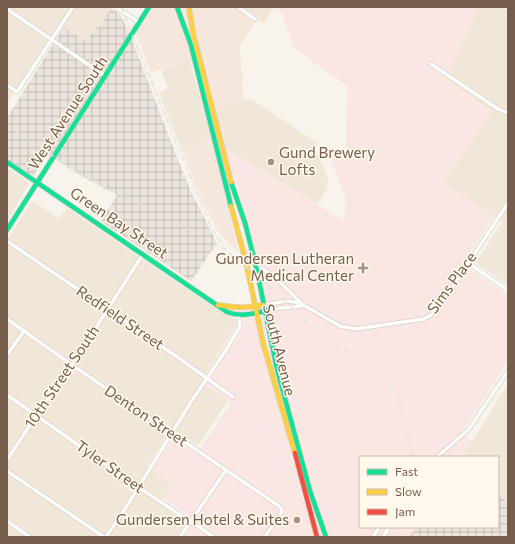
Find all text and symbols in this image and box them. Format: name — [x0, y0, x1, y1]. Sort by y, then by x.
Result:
street label: West Avenue South — [24, 52, 111, 173]
place label: Gund Brewery Lofts — [279, 143, 375, 178]
marker: Gund Brewery Lofts — [266, 157, 276, 167]
street label: Green Bay Street — [67, 183, 172, 262]
street label: Sims Place — [423, 248, 480, 317]
place label: Gundersen Lutheran Medical Center — [216, 249, 354, 284]
marker: Gundersen Lutheran Medical Center — [357, 262, 369, 274]
street label: Redfield Street — [73, 281, 168, 353]
street label: South Avenue — [260, 302, 300, 398]
street label: 10th Street South — [20, 322, 102, 431]
street label: Denton Street — [102, 381, 192, 450]
street label: Tyler Street — [73, 436, 148, 496]
legend — [359, 456, 499, 528]
text: Fast — [395, 464, 418, 478]
text: Slow — [395, 484, 422, 498]
text: Jam — [395, 504, 415, 519]
place label: Gundersen Hotel & Suites — [116, 510, 289, 528]
marker: Gundersen Hotel & Suites — [292, 515, 302, 525]

